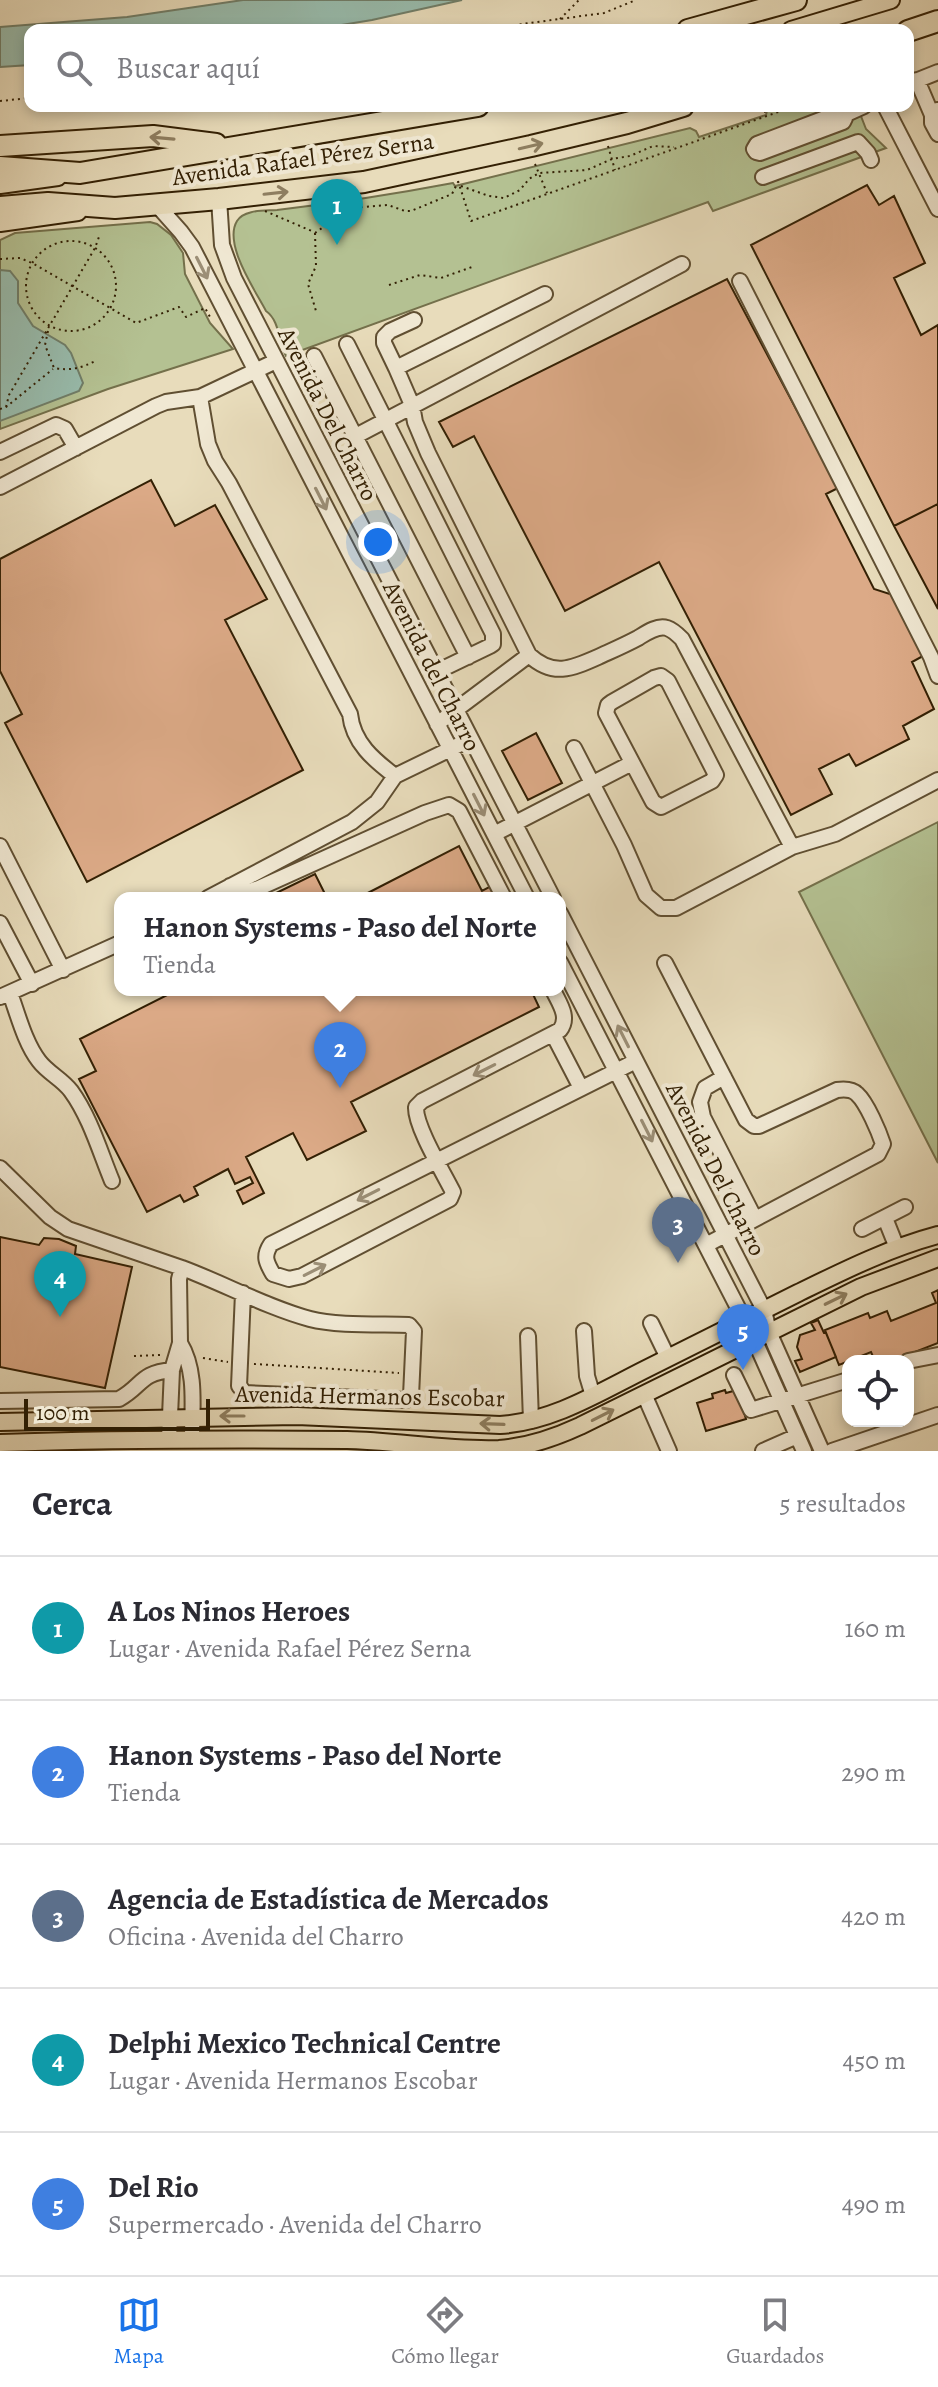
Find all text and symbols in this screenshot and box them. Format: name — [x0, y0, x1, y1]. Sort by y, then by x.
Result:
search box — [24, 24, 914, 112]
icon: search — [52, 46, 96, 90]
text: Buscar aquí — [116, 48, 260, 88]
street label: Avenida Rafael Pérez Serna — [169, 125, 437, 193]
one-way arrow — [149, 130, 176, 145]
one-way arrow — [518, 138, 544, 153]
pin: 1 — [311, 179, 363, 245]
one-way arrow — [262, 185, 289, 200]
one-way arrow — [195, 255, 211, 279]
street label: Avenida Del Charro — [270, 321, 386, 506]
one-way arrow — [314, 487, 330, 510]
your location — [358, 522, 398, 562]
street label: Avenida del Charro — [375, 575, 489, 756]
one-way arrow — [471, 792, 487, 816]
popup — [114, 892, 566, 996]
text: Hanon Systems - Paso del Norte — [143, 907, 537, 947]
text: Tienda — [143, 947, 216, 982]
pin: 2 — [314, 1022, 366, 1088]
one-way arrow — [615, 1025, 631, 1049]
one-way arrow — [473, 1062, 496, 1078]
street label: Avenida Del Charro — [658, 1076, 774, 1261]
one-way arrow — [640, 1119, 655, 1143]
one-way arrow — [356, 1188, 380, 1203]
pin: 3 — [652, 1197, 704, 1263]
pin: 4 — [34, 1251, 86, 1317]
one-way arrow — [302, 1261, 326, 1277]
one-way arrow — [823, 1291, 847, 1306]
pin: 5 — [717, 1304, 769, 1370]
map controls — [842, 1355, 914, 1427]
button: locate — [842, 1355, 914, 1427]
street label: Avenida Hermanos Escobar — [234, 1378, 505, 1414]
scale bar — [24, 1395, 210, 1431]
text: 100 m — [36, 1398, 90, 1428]
one-way arrow — [591, 1407, 615, 1422]
one-way arrow — [219, 1408, 246, 1424]
one-way arrow — [479, 1417, 506, 1432]
text: Cerca — [32, 1480, 113, 1527]
text: 5 resultados — [779, 1486, 906, 1521]
text: A Los Ninos Heroes — [108, 1591, 350, 1631]
text: 1 — [53, 1611, 63, 1646]
text: 160 m — [844, 1611, 906, 1646]
text: Lugar · Avenida Rafael Pérez Serna — [108, 1631, 471, 1666]
text: Hanon Systems - Paso del Norte — [108, 1735, 502, 1775]
text: 2 — [52, 1755, 64, 1790]
text: 290 m — [841, 1755, 906, 1790]
text: Tienda — [108, 1775, 181, 1810]
text: Agencia de Estadística de Mercados — [108, 1879, 549, 1919]
text: 3 — [52, 1899, 64, 1934]
text: 420 m — [841, 1899, 906, 1934]
text: Oficina · Avenida del Charro — [108, 1919, 404, 1954]
text: Delphi Mexico Technical Centre — [108, 2023, 501, 2063]
text: 4 — [52, 2043, 64, 2078]
text: 450 m — [842, 2043, 906, 2078]
text: Lugar · Avenida Hermanos Escobar — [108, 2063, 478, 2098]
text: Del Rio — [108, 2167, 199, 2207]
text: 5 — [52, 2187, 64, 2222]
text: 490 m — [842, 2187, 906, 2222]
text: Supermercado · Avenida del Charro — [108, 2207, 482, 2242]
tab: Mapa — [114, 2293, 164, 2371]
tab: Cómo llegar — [391, 2293, 499, 2371]
tab: Guardados — [726, 2293, 824, 2371]

